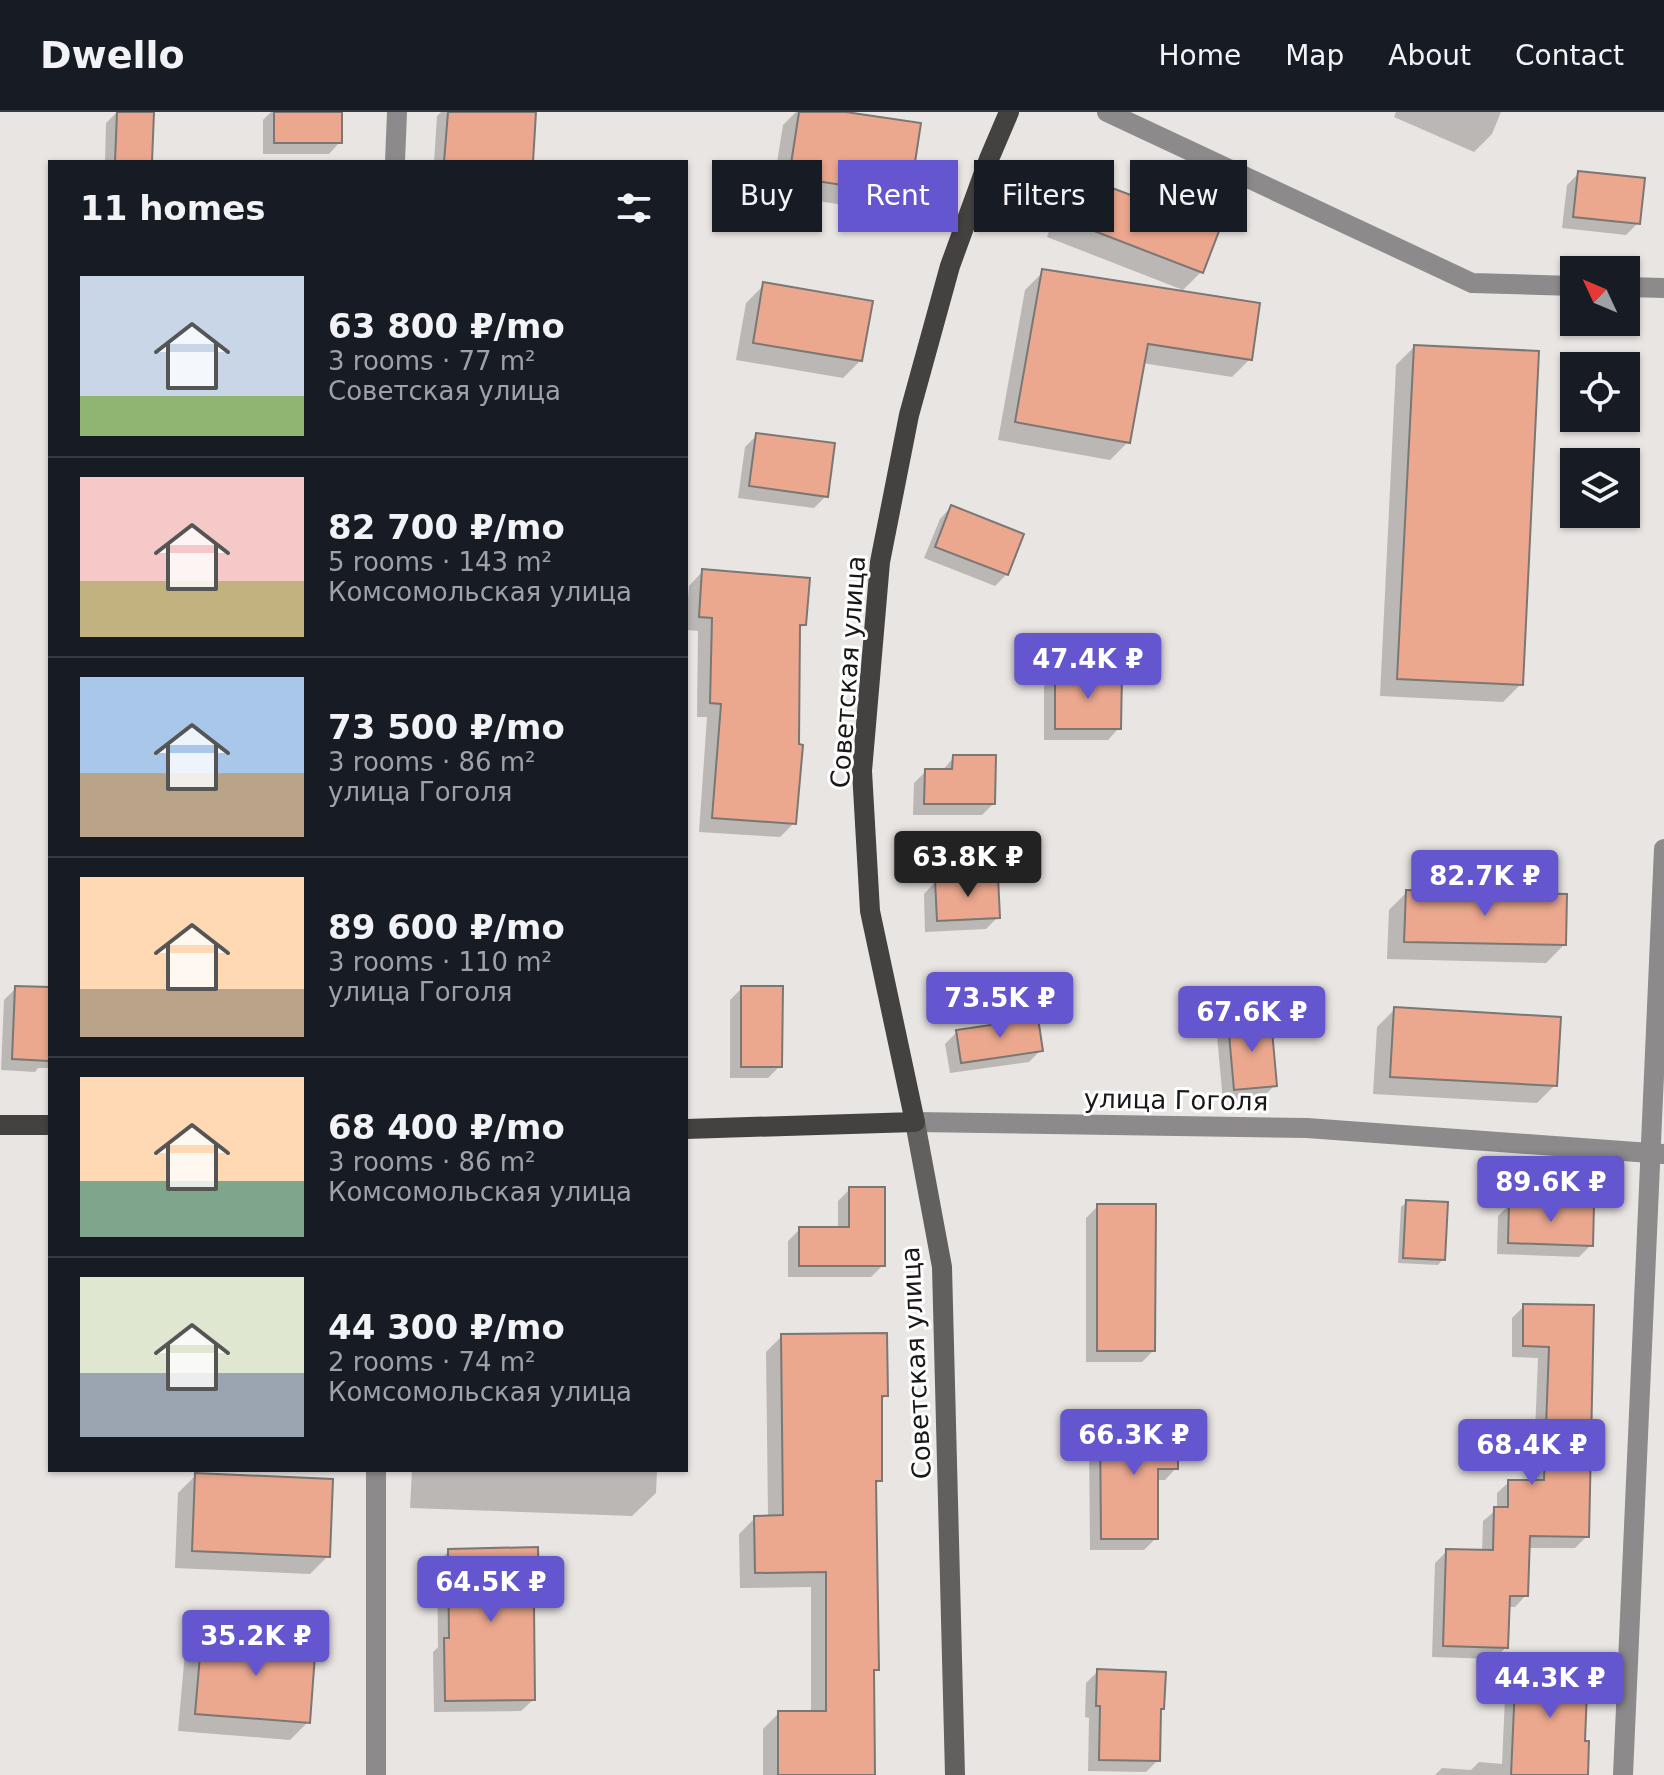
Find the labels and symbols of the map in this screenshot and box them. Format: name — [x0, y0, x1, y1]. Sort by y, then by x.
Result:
north arrow — [1560, 256, 1640, 336]
street label: Советская улица — [825, 555, 871, 789]
pin: 47.4K ₽ — [1014, 633, 1162, 701]
pin: 63.8K ₽ — [894, 831, 1042, 899]
pin: 82.7K ₽ — [1411, 850, 1559, 918]
pin: 73.5K ₽ — [926, 972, 1074, 1040]
pin: 67.6K ₽ — [1178, 986, 1326, 1054]
street label: улица Гоголя — [1084, 1083, 1268, 1117]
pin: 89.6K ₽ — [1477, 1156, 1625, 1224]
street label: Советская улица — [895, 1246, 937, 1480]
pin: 66.3K ₽ — [1060, 1409, 1208, 1477]
pin: 68.4K ₽ — [1458, 1419, 1606, 1487]
pin: 64.5K ₽ — [417, 1556, 565, 1624]
pin: 35.2K ₽ — [182, 1610, 330, 1678]
pin: 44.3K ₽ — [1476, 1652, 1624, 1720]

